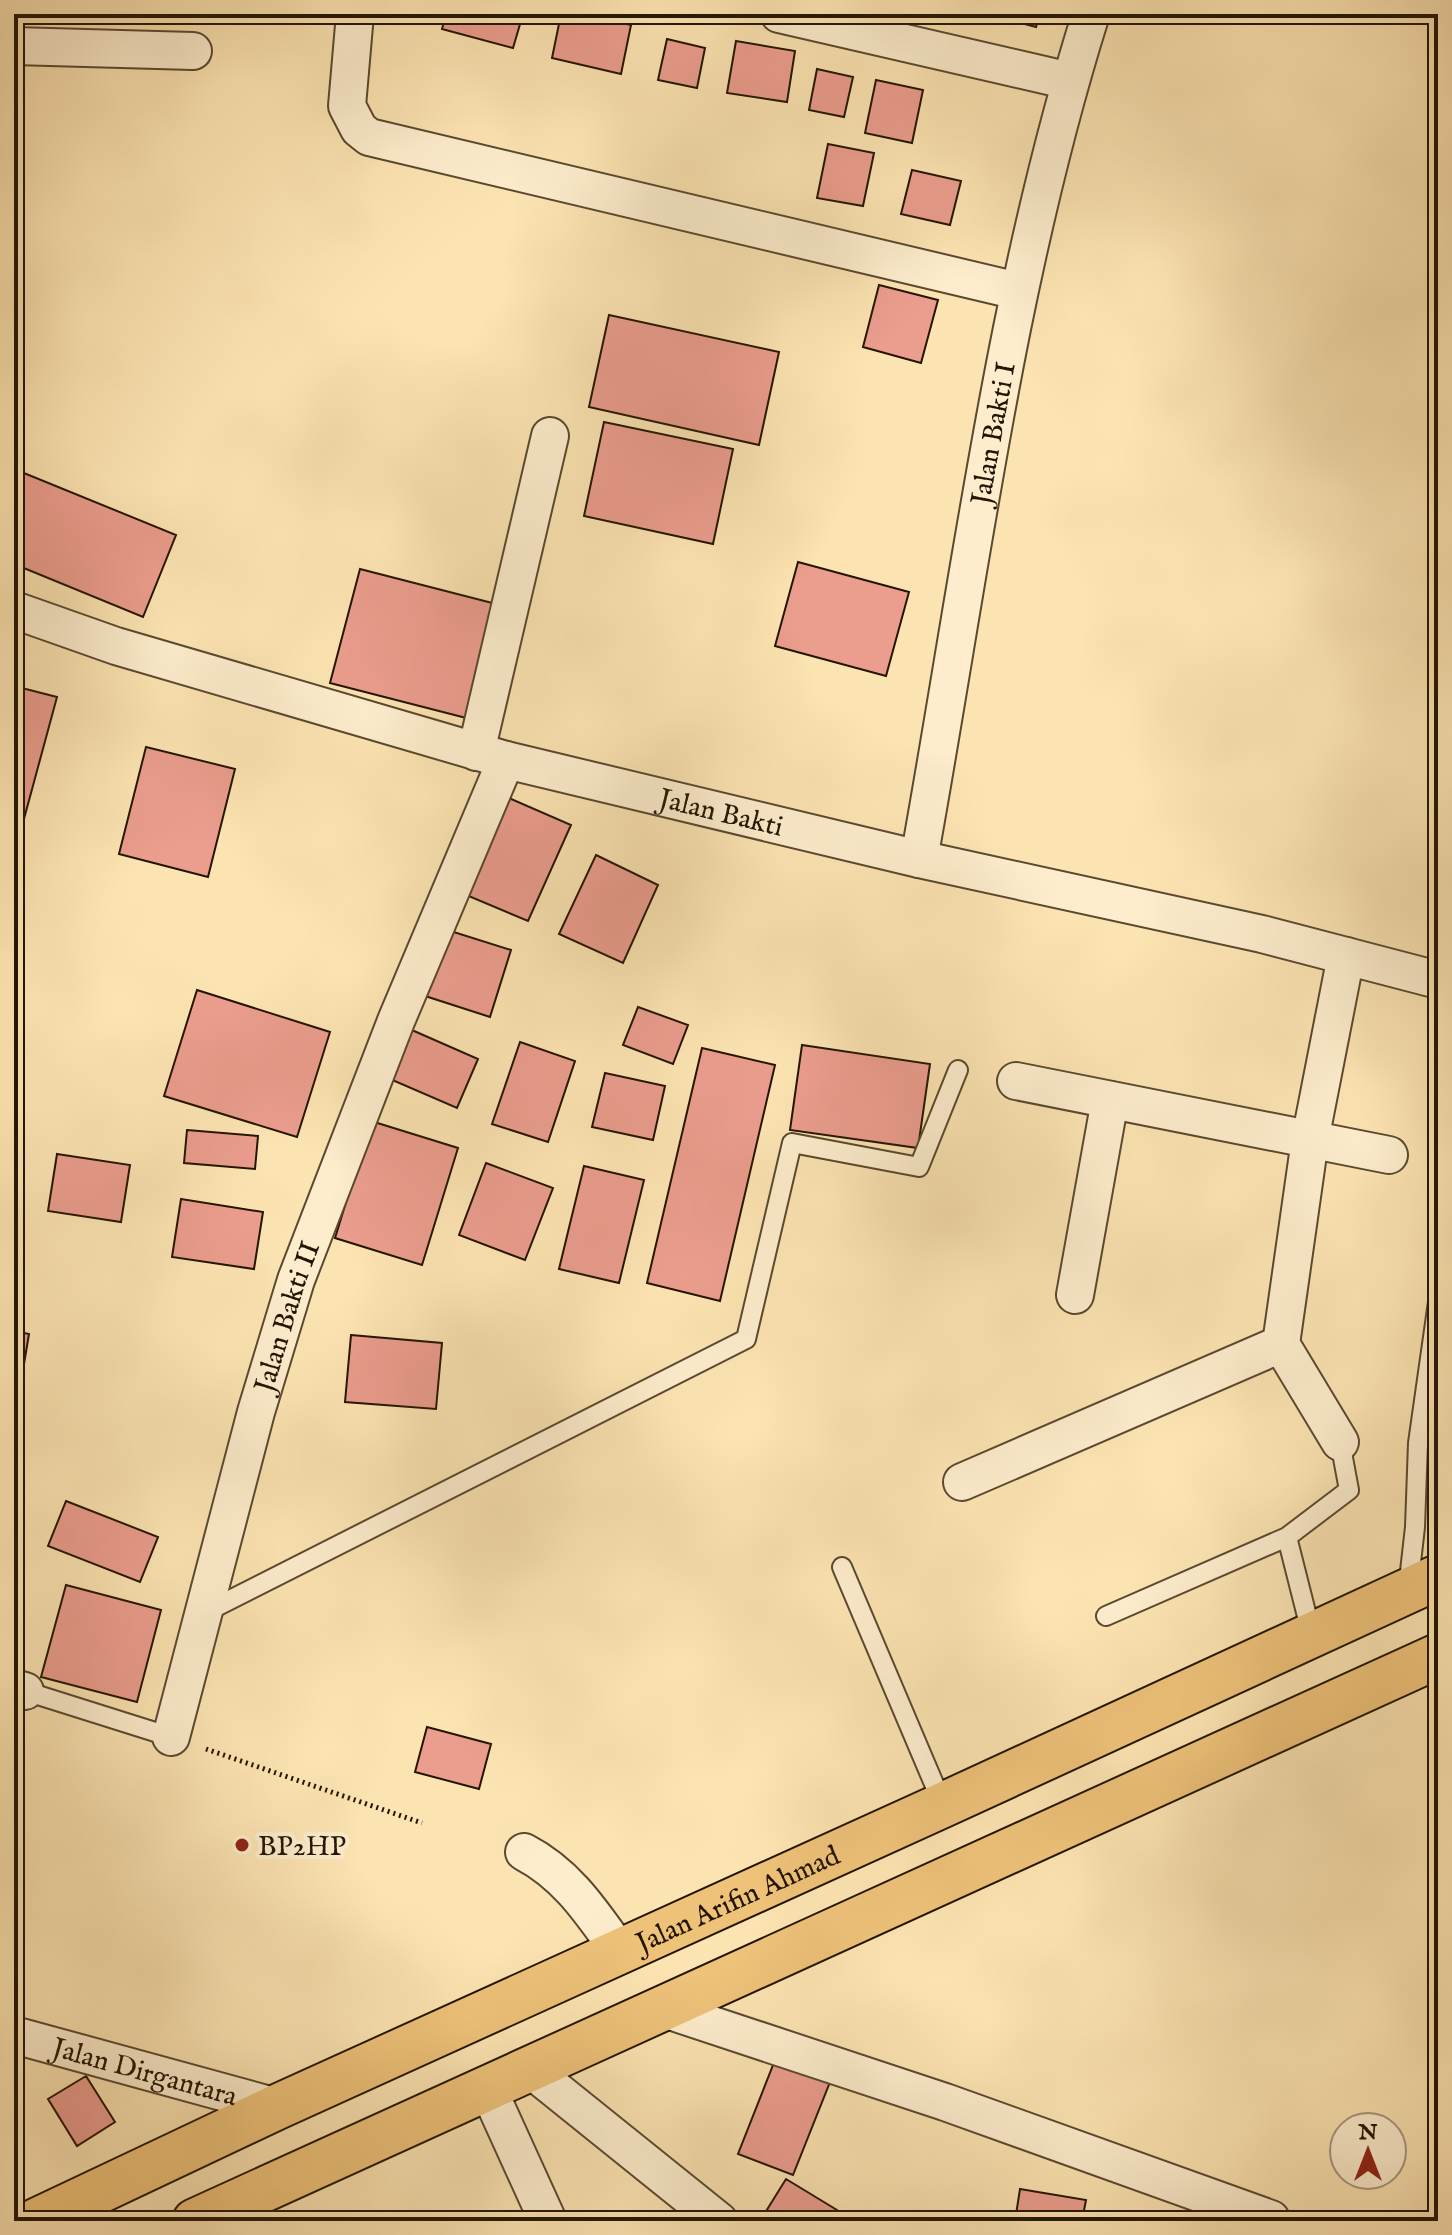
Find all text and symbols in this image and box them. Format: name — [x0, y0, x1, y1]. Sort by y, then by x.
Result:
street label: Jalan Bakti I — [964, 359, 1025, 511]
street label: Jalan Bakti — [652, 782, 786, 846]
street label: Jalan Bakti II — [247, 1237, 329, 1400]
place label: BP2HP — [258, 1830, 346, 1865]
marker: BP2HP — [233, 1836, 251, 1854]
street label: Jalan Arifin Ahmad — [628, 1839, 846, 1963]
street label: Jalan Dirgantara — [45, 2031, 242, 2116]
north arrow — [1328, 2111, 1408, 2191]
text: N — [1357, 2119, 1378, 2147]

